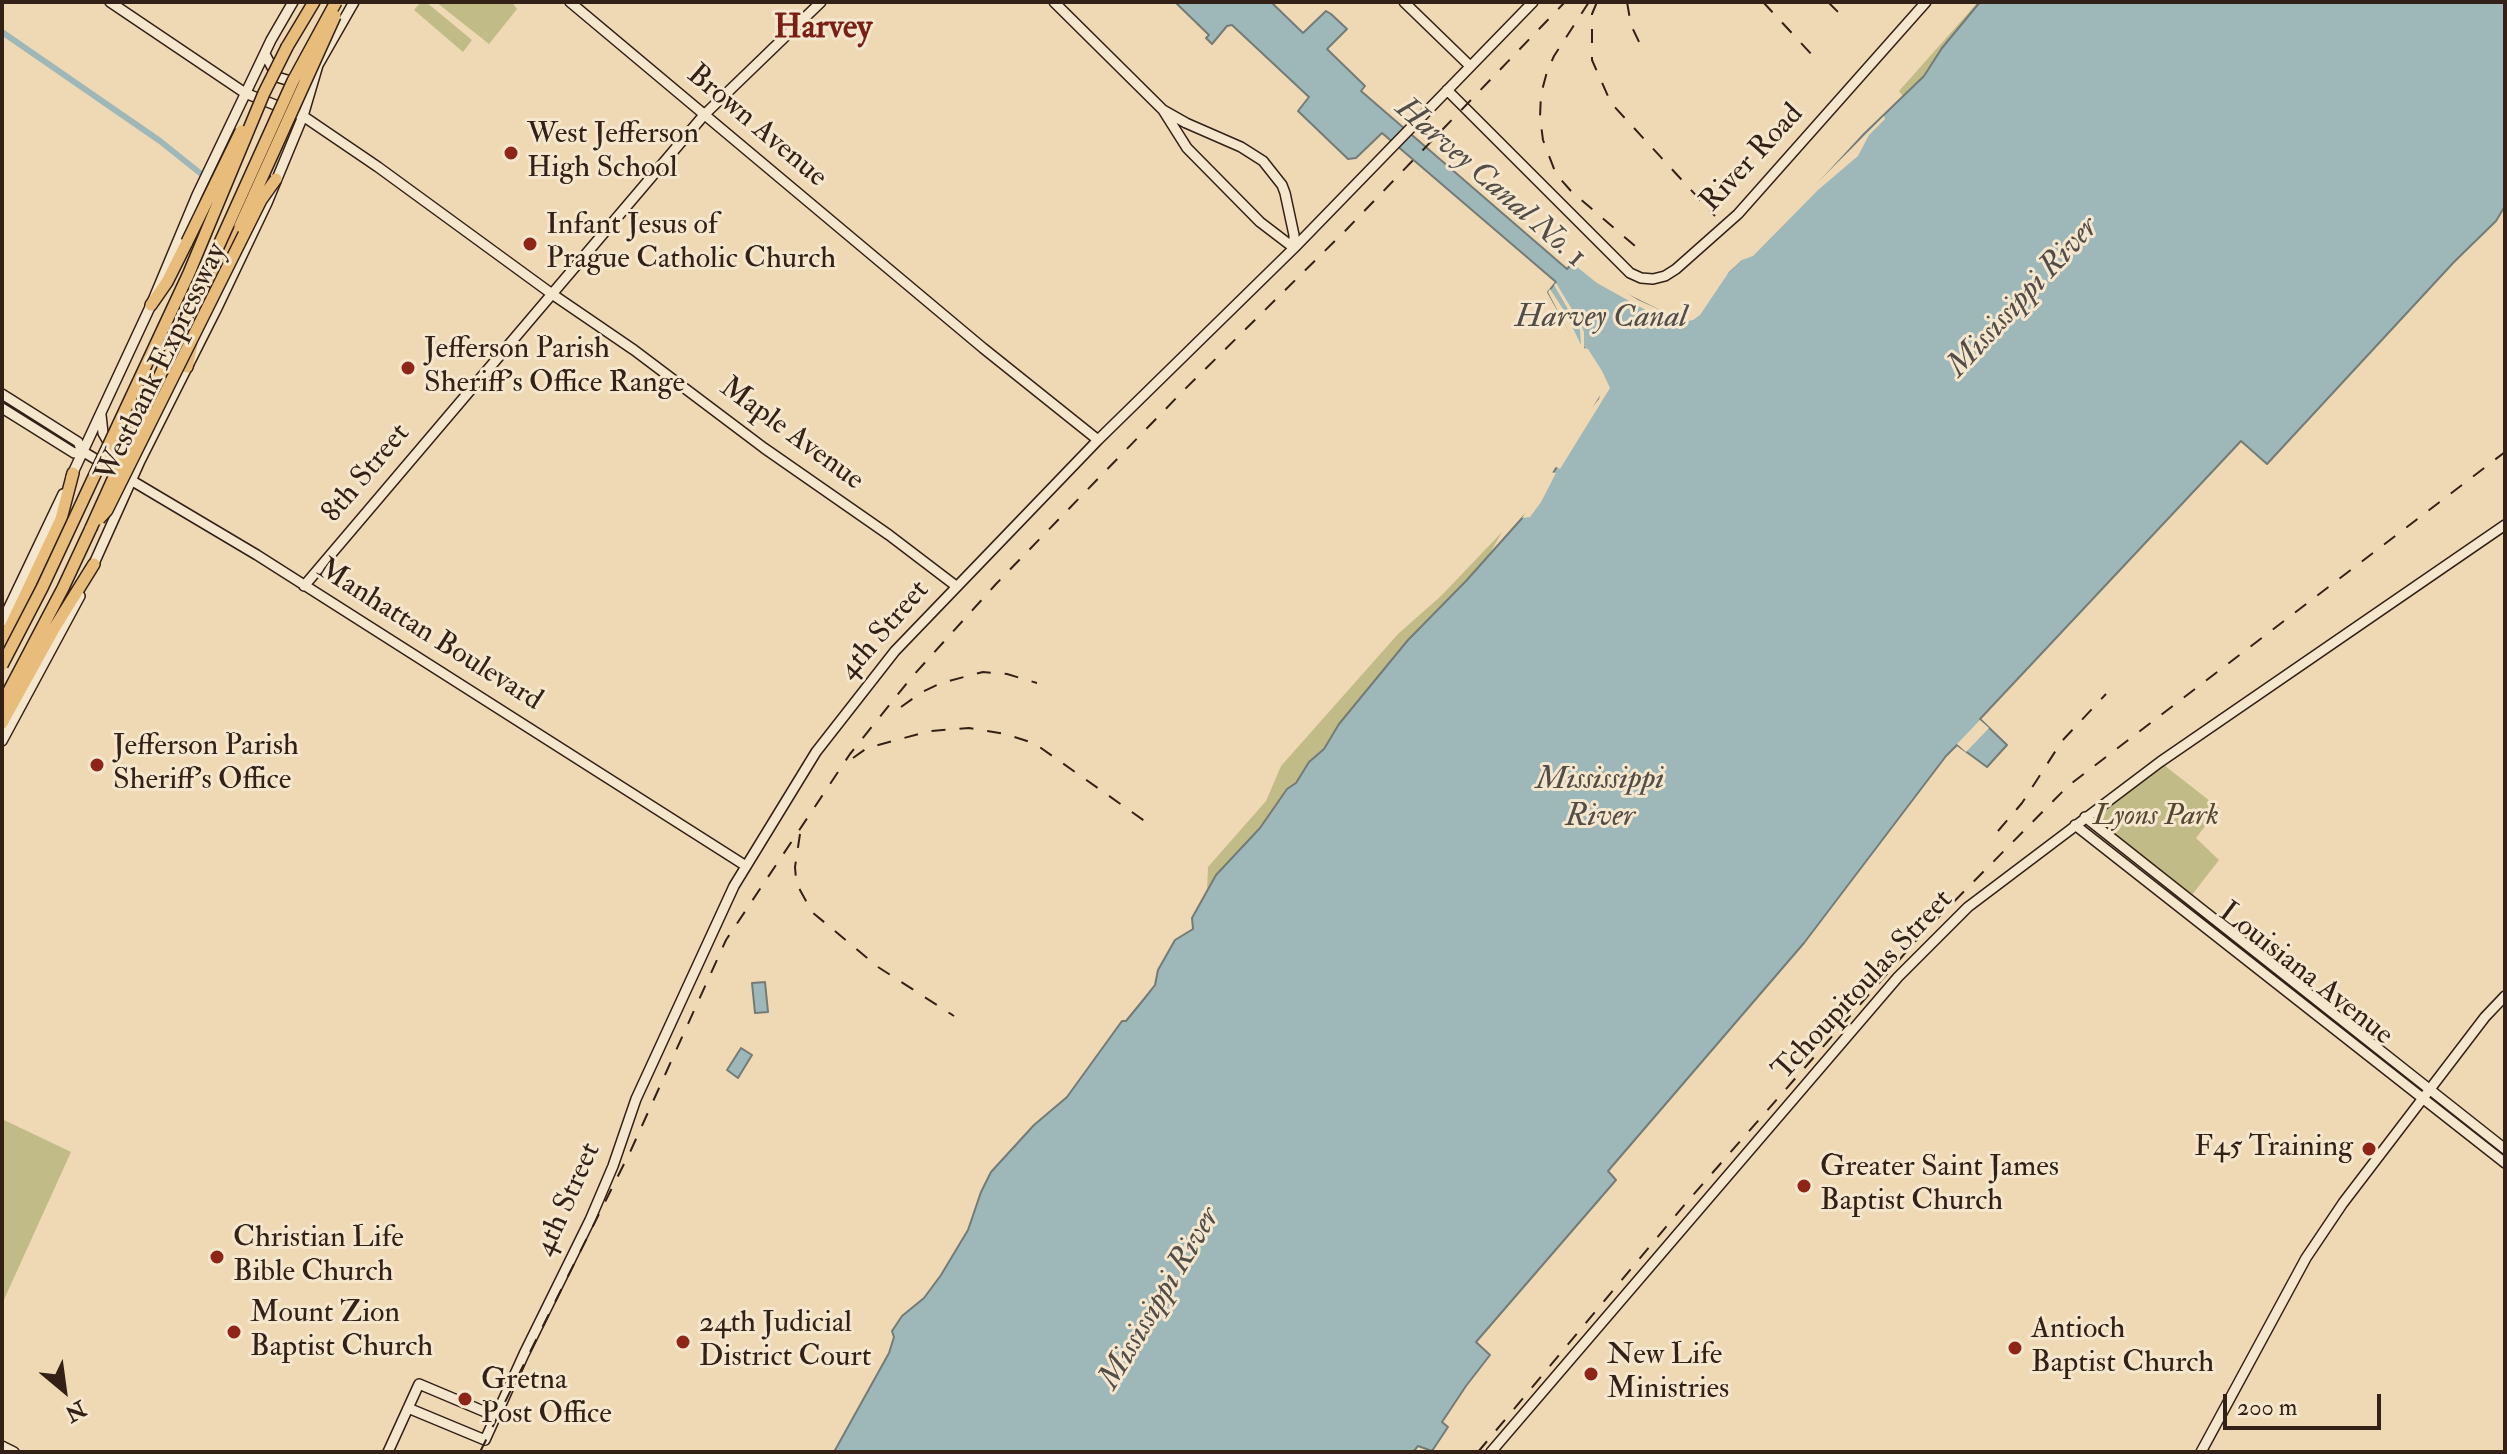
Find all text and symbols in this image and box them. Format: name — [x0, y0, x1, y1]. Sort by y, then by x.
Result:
district label: Harvey — [774, 10, 872, 50]
street label: Brown Avenue — [679, 58, 833, 196]
water label: Harvey Canal No. 1 — [1386, 90, 1594, 278]
street label: River Road — [1694, 97, 1812, 221]
place label: West Jefferson High School — [527, 118, 699, 188]
marker: West Jefferson High School — [502, 144, 520, 162]
place label: Infant Jesus of Prague Catholic Church — [546, 209, 836, 280]
water label: Mississippi River — [1940, 210, 2108, 386]
marker: Infant Jesus of Prague Catholic Church — [521, 235, 539, 253]
street label: Westbank Expressway — [90, 238, 236, 488]
water label: Harvey Canal — [1515, 300, 1687, 338]
place label: Jefferson Parish Sheriff's Office Range — [424, 333, 685, 404]
marker: Jefferson Parish Sheriff's Office Range — [399, 359, 417, 377]
street label: Maple Avenue — [712, 371, 870, 499]
street label: 8th Street — [315, 417, 419, 531]
street label: Manhattan Boulevard — [310, 552, 548, 720]
street label: 4th Street — [832, 574, 938, 688]
place label: Jefferson Parish Sheriff's Office — [113, 730, 299, 800]
marker: Jefferson Parish Sheriff's Office — [88, 756, 106, 774]
water label: Mississippi River — [1536, 762, 1664, 837]
park label: Lyons Park — [2093, 800, 2219, 836]
street label: Tchoupitoulas Street — [1766, 883, 1962, 1089]
street label: Louisiana Avenue — [2211, 896, 2399, 1054]
place label: F45 Training — [2194, 1131, 2353, 1167]
street label: 4th Street — [528, 1138, 610, 1262]
marker: F45 Training — [2360, 1140, 2378, 1158]
place label: Greater Saint James Baptist Church — [1820, 1151, 2059, 1222]
marker: Greater Saint James Baptist Church — [1795, 1177, 1813, 1195]
water label: Mississippi River — [1092, 1201, 1230, 1397]
place label: Christian Life Bible Church — [233, 1222, 404, 1292]
marker: Christian Life Bible Church — [208, 1248, 226, 1266]
place label: Mount Zion Baptist Church — [250, 1297, 433, 1368]
place label: 24th Judicial District Court — [699, 1307, 871, 1378]
place label: Antioch Baptist Church — [2031, 1313, 2214, 1384]
marker: Mount Zion Baptist Church — [225, 1323, 243, 1341]
marker: 24th Judicial District Court — [674, 1333, 692, 1351]
place label: New Life Ministries — [1607, 1339, 1729, 1410]
marker: Antioch Baptist Church — [2006, 1339, 2024, 1357]
north arrow — [24, 1350, 104, 1430]
place label: Gretna Post Office — [481, 1364, 612, 1434]
marker: New Life Ministries — [1582, 1365, 1600, 1383]
scale bar — [2227, 1378, 2385, 1428]
marker: Gretna Post Office — [456, 1390, 474, 1408]
text: 200 m — [2237, 1392, 2297, 1423]
text: N — [60, 1394, 91, 1428]

